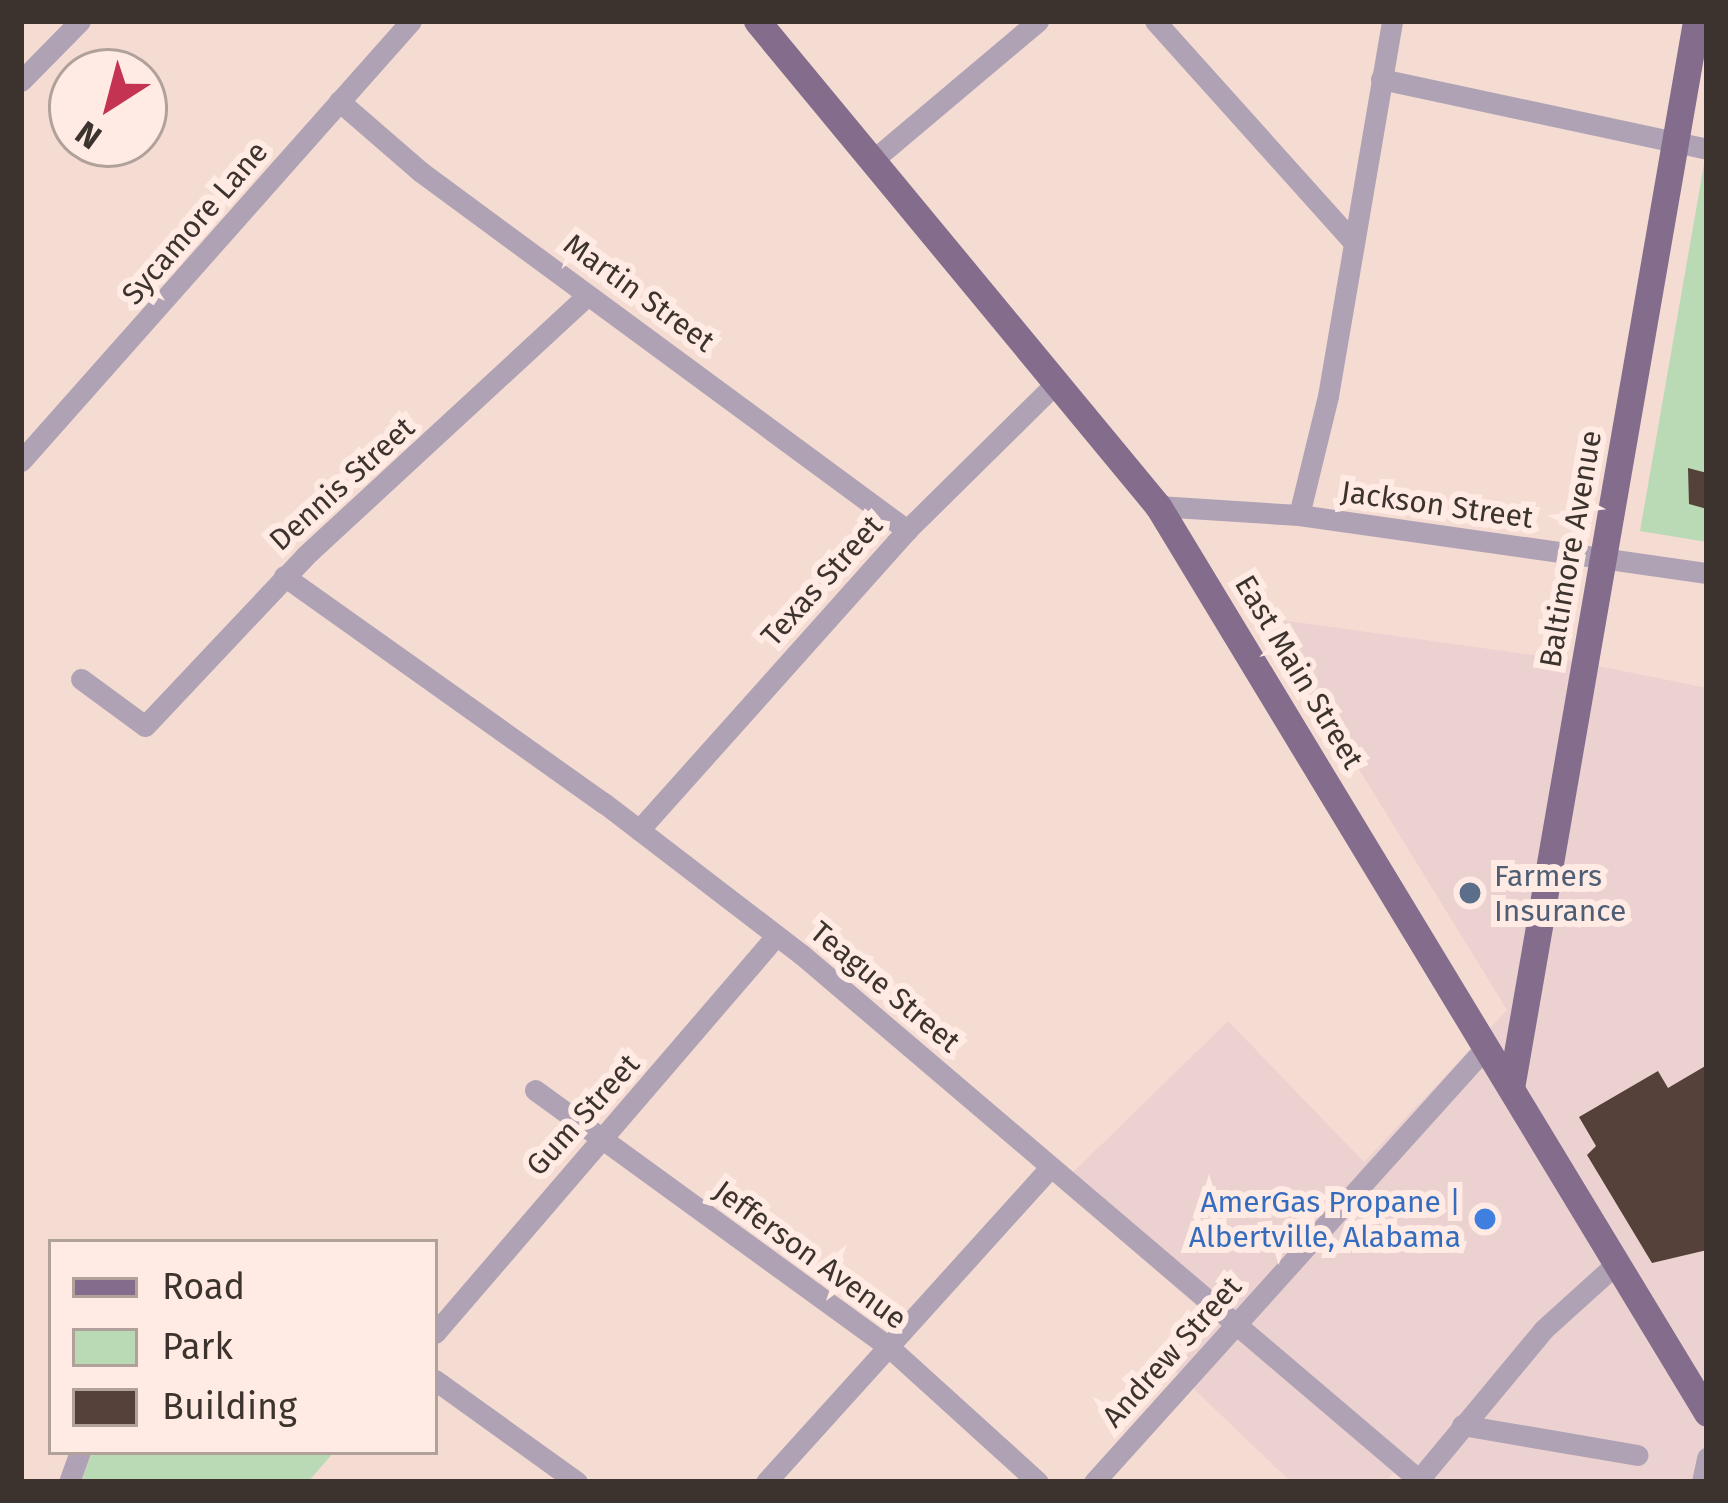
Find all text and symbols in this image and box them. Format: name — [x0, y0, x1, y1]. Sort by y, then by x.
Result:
north arrow — [48, 48, 168, 168]
text: N — [68, 112, 109, 157]
street label: Sycamore Lane — [114, 134, 276, 312]
street label: Martin Street — [557, 226, 721, 360]
street label: Dennis Street — [262, 410, 422, 558]
street label: Baltimore Avenue — [1532, 428, 1610, 670]
street label: Jackson Street — [1339, 474, 1535, 536]
street label: Texas Street — [754, 508, 890, 654]
street label: East Main Street — [1227, 569, 1371, 775]
place label: Farmers Insurance — [1494, 858, 1626, 928]
marker: Farmers Insurance — [1457, 880, 1483, 906]
street label: Teague Street — [803, 914, 967, 1060]
street label: Gum Street — [519, 1047, 647, 1183]
street label: Jefferson Avenue — [707, 1173, 913, 1337]
place label: AmerGas Propane | Albertville, Alabama — [1189, 1184, 1461, 1254]
marker: AmerGas Propane | Albertville, Alabama — [1472, 1206, 1498, 1232]
legend — [48, 1239, 438, 1455]
text: Road — [162, 1265, 245, 1309]
street label: Andrew Street — [1095, 1269, 1249, 1435]
text: Park — [162, 1325, 233, 1369]
text: Building — [162, 1385, 297, 1429]

